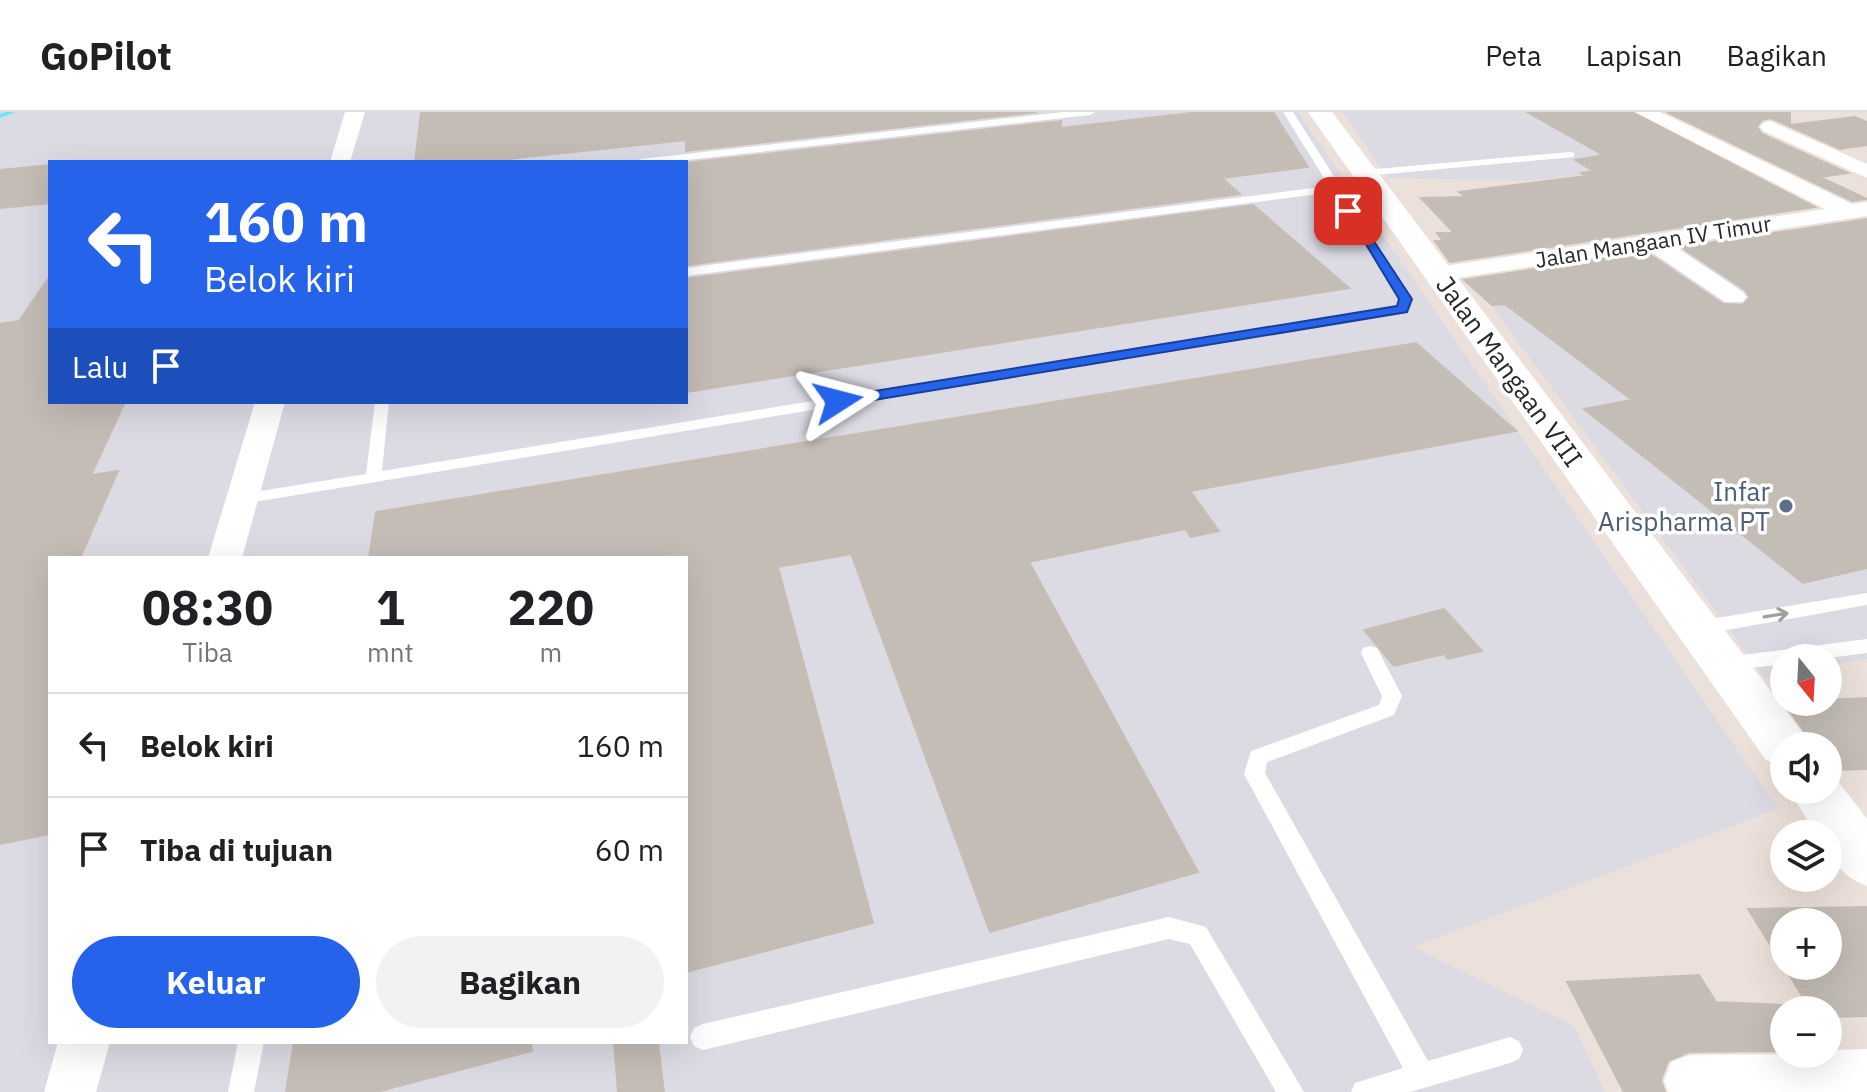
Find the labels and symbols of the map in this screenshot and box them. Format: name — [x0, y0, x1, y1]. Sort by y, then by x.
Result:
pin — [1314, 177, 1382, 245]
street label: Jalan Mangaan IV Timur — [1533, 208, 1773, 274]
street label: Jalan Mangaan VIII — [1429, 269, 1591, 473]
position arrow — [796, 359, 880, 443]
place label: Infar Arispharma PT — [1598, 474, 1770, 538]
marker: Infar Arispharma PT — [1777, 497, 1795, 515]
one-way arrow — [1763, 607, 1788, 622]
north arrow — [1770, 644, 1842, 716]

